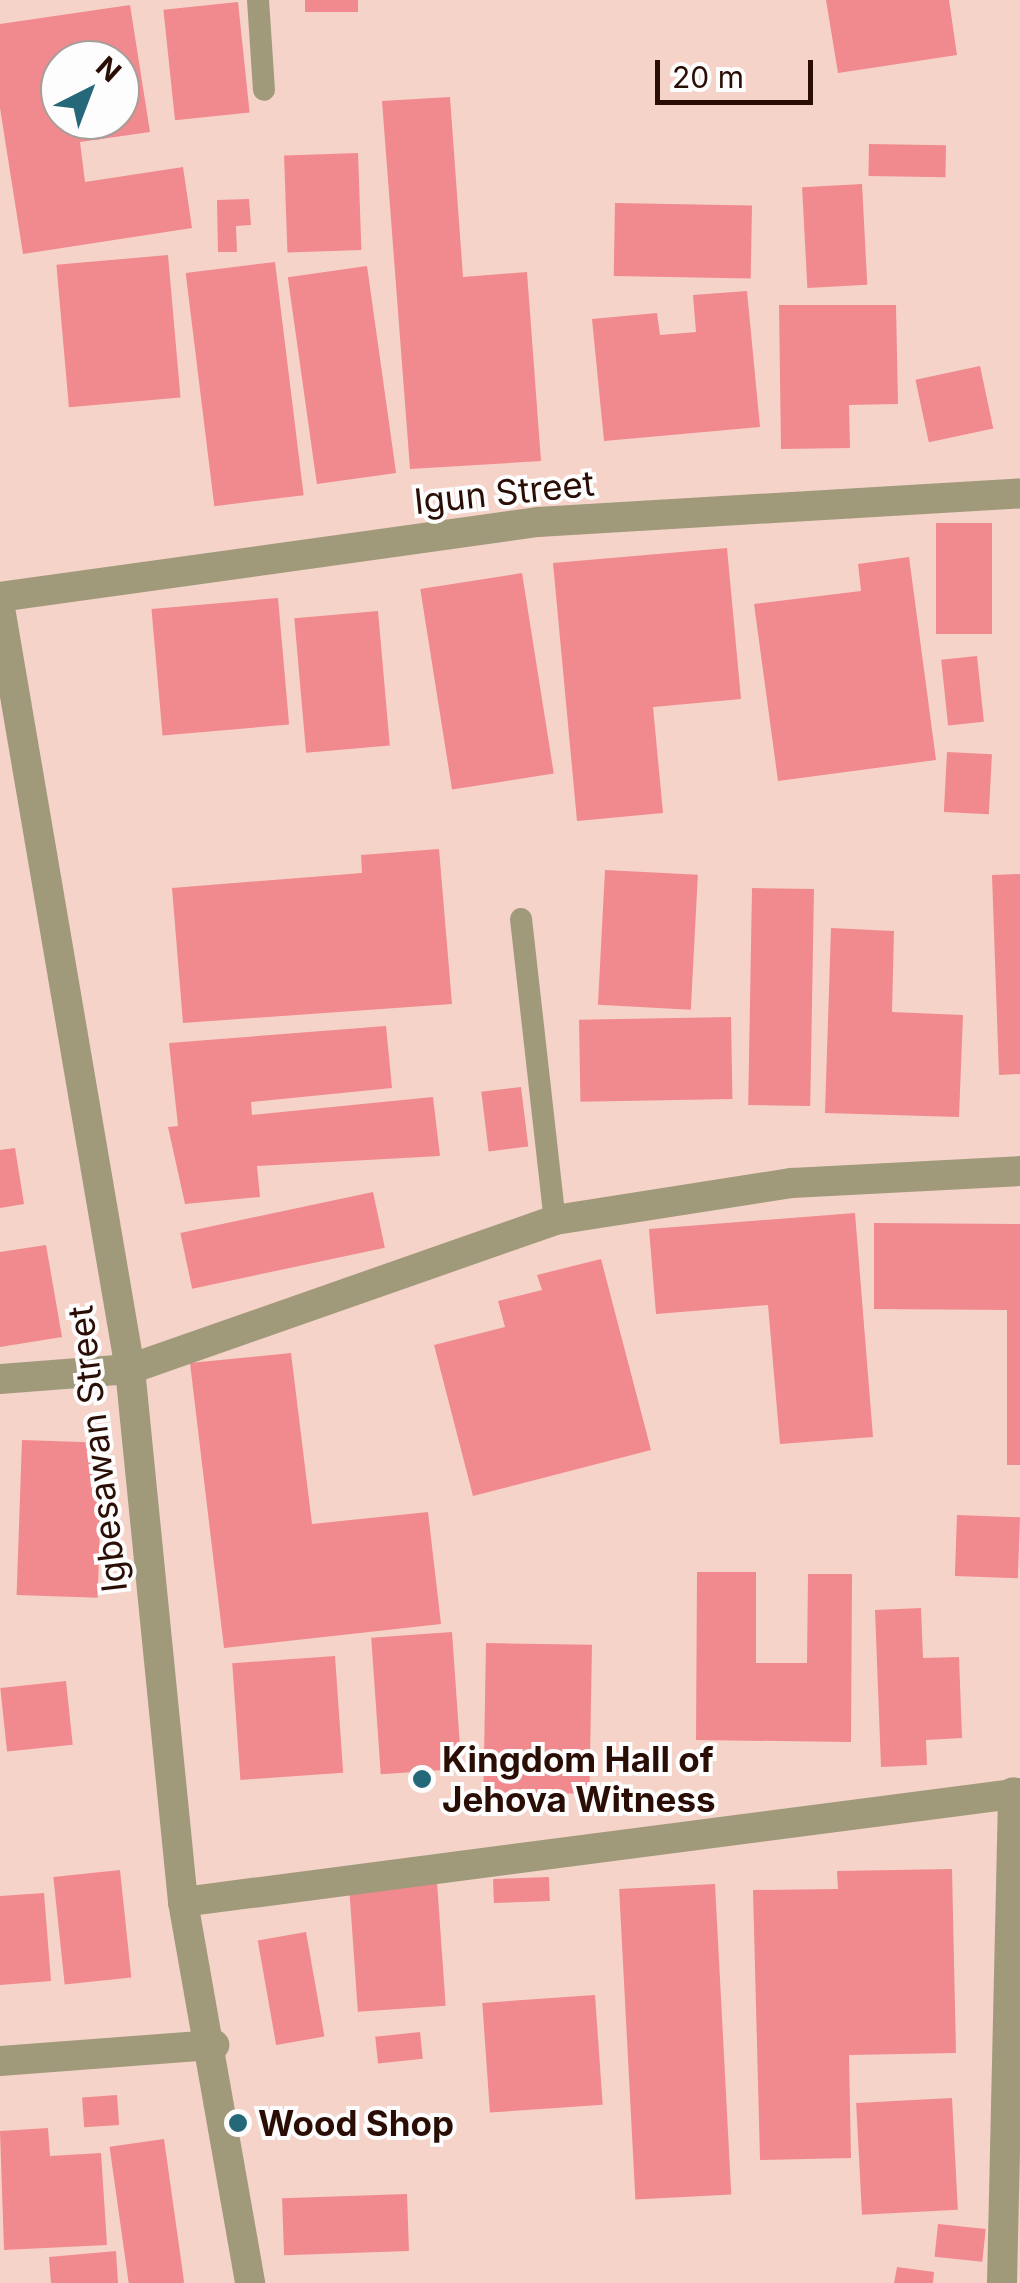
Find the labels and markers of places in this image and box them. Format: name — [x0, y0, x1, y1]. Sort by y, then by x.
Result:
place label: Kingdom Hall of Jehova Witness — [442, 1738, 716, 1820]
marker: Kingdom Hall of Jehova Witness — [411, 1768, 433, 1790]
place label: Wood Shop — [258, 2102, 454, 2144]
marker: Wood Shop — [227, 2112, 249, 2134]

